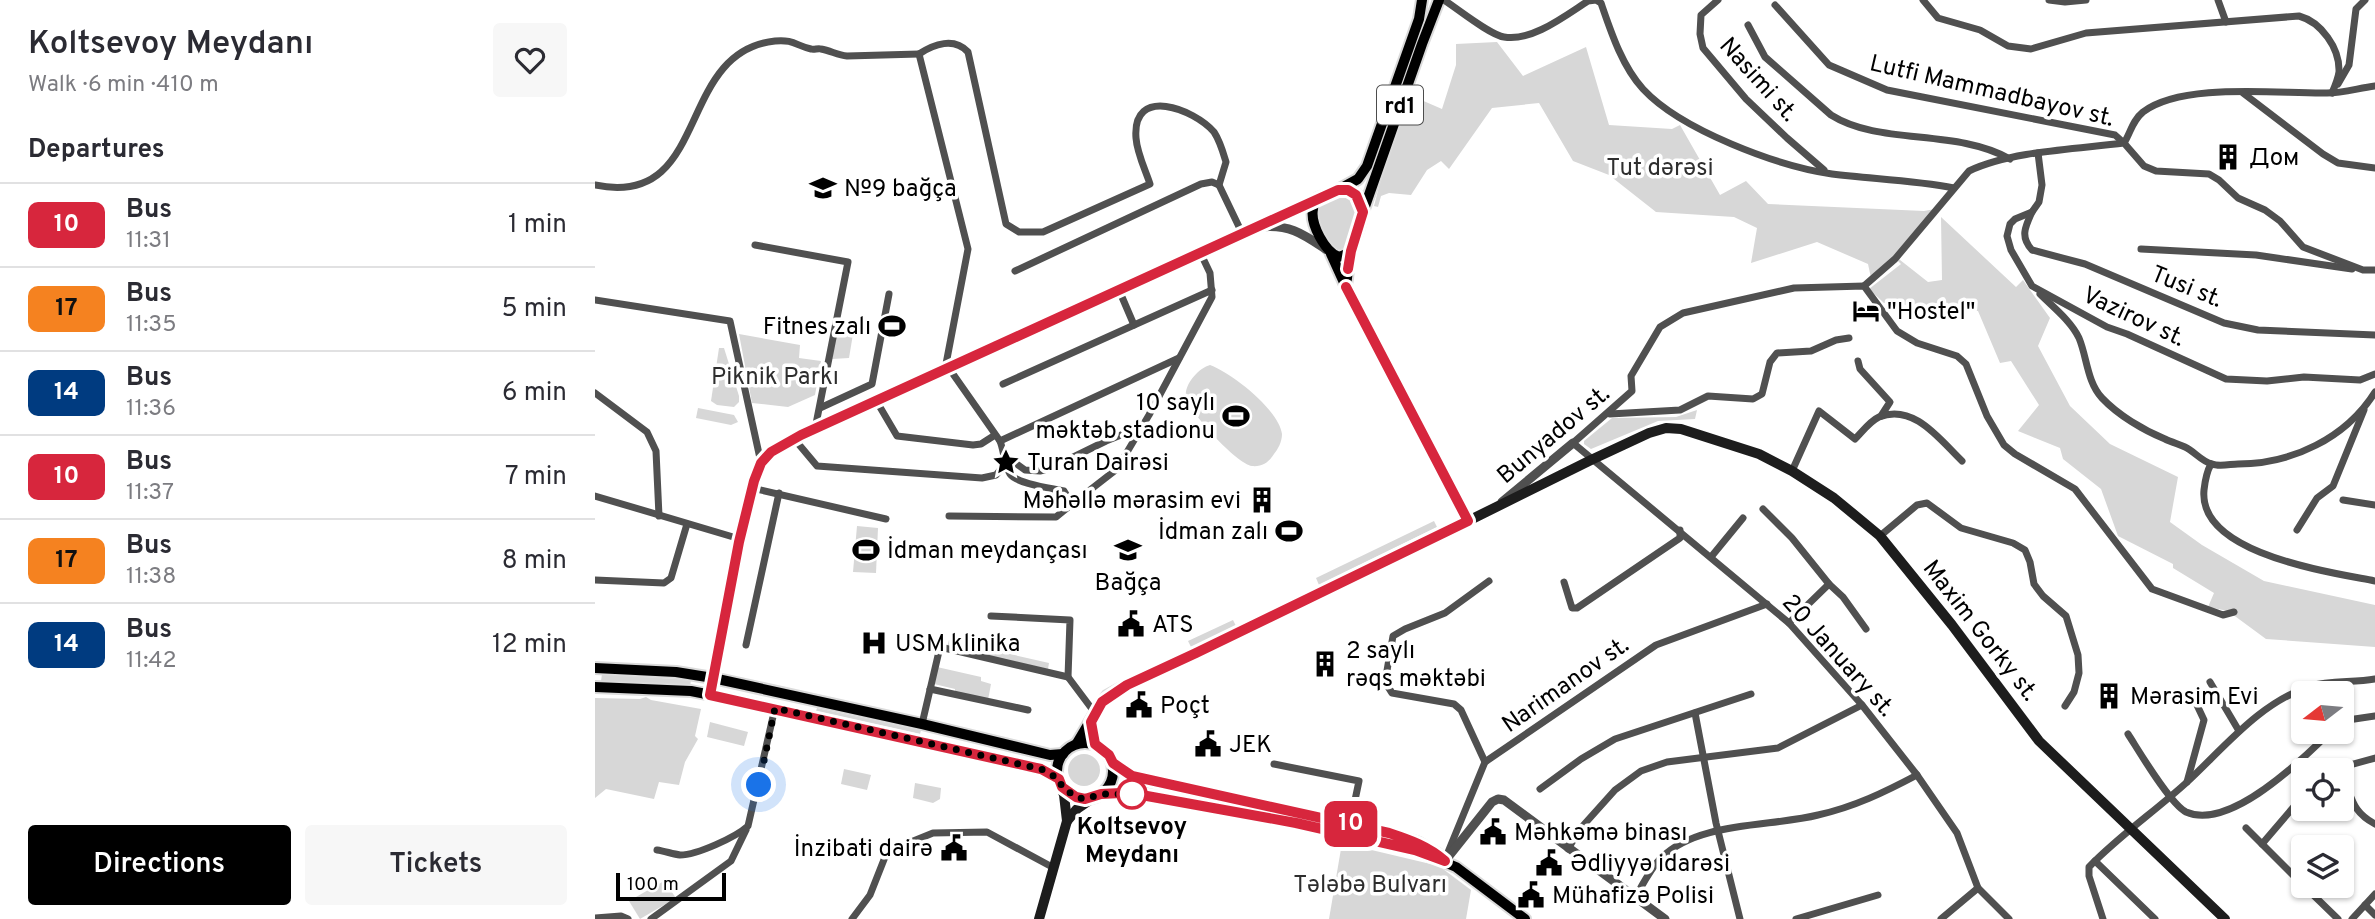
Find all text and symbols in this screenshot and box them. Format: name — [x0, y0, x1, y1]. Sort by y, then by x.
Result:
button: heart — [493, 23, 567, 97]
text: Koltsevoy Meydanı — [28, 24, 313, 66]
street label: Nasimi st. — [1712, 32, 1803, 129]
street label: Lutfi Mammadbayov st. — [1866, 49, 2117, 135]
text: Walk · 6 min · 410 m — [28, 71, 219, 100]
road number: rd1 — [1377, 86, 1423, 124]
text: Departures — [28, 134, 165, 167]
building icon: Дом — [2213, 142, 2243, 172]
place label: Дом — [2249, 144, 2299, 174]
park label: Tut dərəsi — [1606, 154, 1714, 184]
school or university icon: №9 bağça — [808, 173, 838, 203]
place label: №9 bağça — [844, 175, 957, 205]
text: Bus — [126, 194, 172, 227]
text: 1 min — [508, 209, 567, 242]
text: 10 — [54, 210, 79, 240]
text: 11:31 — [126, 227, 171, 256]
street label: Tusi st. — [2146, 260, 2226, 316]
text: Bus — [126, 278, 172, 311]
street label: Vazirov st. — [2077, 281, 2189, 355]
text: 5 min — [501, 293, 567, 326]
text: 17 — [55, 294, 78, 324]
hotel icon: "Hostel" — [1851, 296, 1881, 326]
place label: "Hostel" — [1887, 298, 1975, 328]
text: 11:35 — [126, 311, 176, 340]
sports icon: Fitnes zalı — [877, 311, 907, 341]
place label: Fitnes zalı — [763, 313, 871, 343]
text: Bus — [126, 362, 172, 395]
park label: Piknik Parkı — [711, 363, 839, 393]
text: 6 min — [502, 377, 567, 410]
text: 14 — [54, 378, 79, 408]
street label: Bunyadov st. — [1492, 380, 1617, 491]
place label: 10 saylı məktəb stadionu — [1035, 389, 1215, 447]
text: 11:36 — [126, 395, 176, 424]
sports icon: 10 saylı məktəb stadionu — [1221, 401, 1251, 431]
text: Bus — [126, 446, 172, 479]
place icon: Turan Dairəsi — [991, 447, 1021, 477]
place label: Turan Dairəsi — [1027, 449, 1169, 479]
text: 7 min — [505, 461, 567, 494]
text: 10 — [54, 462, 79, 492]
text: 11:37 — [126, 479, 174, 508]
building icon: Məhəllə mərasim evi — [1247, 485, 1277, 515]
place label: Məhəllə mərasim evi — [1022, 487, 1241, 517]
sports icon: İdman zalı — [1274, 516, 1304, 546]
place label: İdman zalı — [1158, 517, 1268, 548]
text: Bus — [126, 530, 172, 563]
sports icon: İdman meydançası — [851, 535, 881, 565]
school or university icon: Bağça — [1113, 535, 1143, 565]
place label: İdman meydançası — [887, 536, 1088, 567]
text: 8 min — [502, 545, 567, 578]
text: 17 — [55, 546, 78, 576]
street label: Maxim Gorky st. — [1915, 555, 2044, 708]
text: 11:38 — [126, 563, 176, 592]
place label: Bağça — [1095, 569, 1162, 599]
street label: 20 January st. — [1775, 589, 1900, 724]
public building icon: ATS — [1116, 609, 1146, 639]
place label: ATS — [1152, 611, 1194, 641]
text: Bus — [126, 614, 172, 647]
hospital icon: USM klinika — [859, 628, 889, 658]
text: 12 min — [492, 629, 567, 662]
text: 14 — [54, 630, 79, 660]
place label: USM klinika — [895, 630, 1020, 660]
street label: Narimanov st. — [1497, 631, 1635, 740]
place label: 2 saylı rəqs məktəbi — [1346, 637, 1486, 695]
text: 11:42 — [126, 647, 177, 676]
building icon: 2 saylı rəqs məktəbi — [1310, 649, 1340, 679]
building icon: Mərasim Evi — [2094, 681, 2124, 711]
north arrow — [2291, 681, 2354, 744]
map controls — [2291, 681, 2354, 898]
place label: Mərasim Evi — [2130, 683, 2259, 713]
public building icon: Poçt — [1124, 690, 1154, 720]
place label: Poçt — [1160, 692, 1210, 722]
public building icon: JEK — [1193, 729, 1223, 759]
place label: JEK — [1229, 731, 1272, 761]
button: locate — [2291, 758, 2354, 821]
your location — [741, 767, 776, 802]
marker: Koltsevoy Meydanı — [1117, 779, 1147, 809]
line badge: 10 — [1319, 801, 1383, 847]
text: 10 — [1338, 809, 1364, 839]
place label: Koltsevoy Meydanı — [1077, 813, 1187, 871]
public building icon: Məhkəmə binası — [1478, 817, 1508, 847]
place label: Məhkəmə binası — [1514, 819, 1687, 849]
button: Directions — [28, 825, 291, 905]
button: Tickets — [305, 825, 567, 905]
public building icon: İnzibati dairə — [939, 833, 969, 863]
place label: İnzibati dairə — [794, 834, 933, 865]
button: layers — [2291, 835, 2354, 898]
public building icon: Ədliyyə idarəsi — [1534, 848, 1564, 878]
place label: Ədliyyə idarəsi — [1570, 850, 1730, 880]
scale bar — [616, 870, 726, 902]
park label: Tələbə Bulvarı — [1293, 871, 1447, 901]
text: 100 m — [627, 873, 679, 897]
public building icon: Mühafizə Polisi — [1516, 880, 1546, 910]
place label: Mühafizə Polisi — [1552, 882, 1714, 912]

